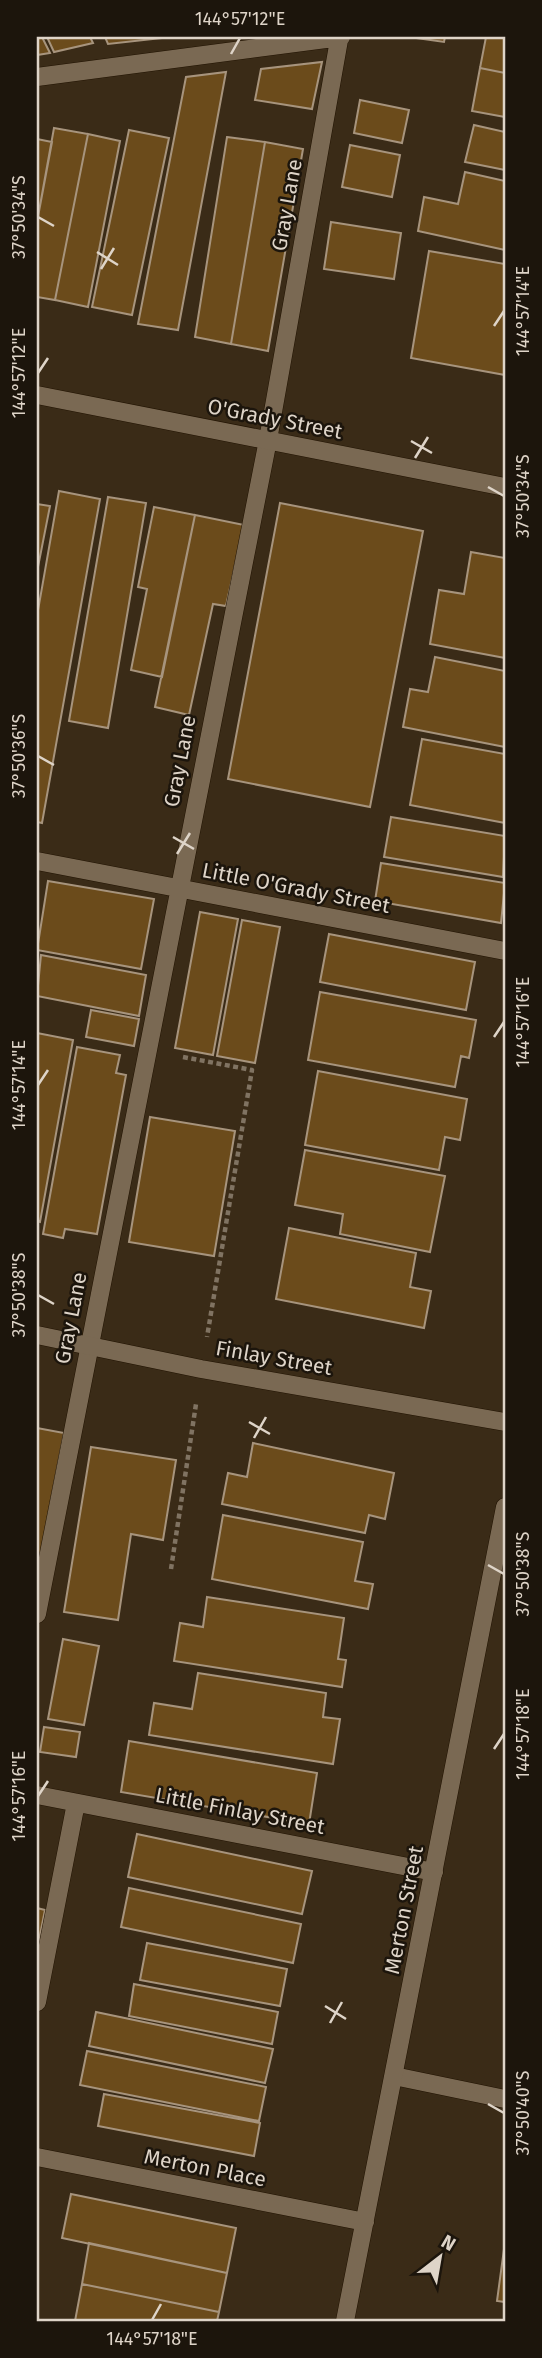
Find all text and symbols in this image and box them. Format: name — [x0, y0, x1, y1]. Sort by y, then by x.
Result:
text: 144°57'12"E — [195, 8, 285, 30]
street label: Gray Lane — [266, 157, 308, 253]
text: 37°50'34"S — [8, 175, 30, 259]
text: 144°57'14"E — [512, 266, 534, 356]
text: 144°57'12"E — [8, 328, 30, 418]
street label: O'Grady Street — [205, 393, 345, 445]
text: 37°50'34"S — [512, 454, 534, 538]
street label: Gray Lane — [158, 713, 202, 809]
text: 37°50'36"S — [8, 714, 30, 798]
street label: Little O'Grady Street — [200, 857, 393, 919]
text: 144°57'16"E — [512, 977, 534, 1067]
text: 144°57'14"E — [8, 1040, 30, 1130]
text: 37°50'38"S — [8, 1252, 30, 1337]
street label: Gray Lane — [49, 1270, 93, 1366]
street label: Finlay Street — [214, 1335, 335, 1381]
text: 37°50'38"S — [512, 1531, 534, 1616]
text: 144°57'18"E — [512, 1688, 534, 1780]
text: 144°57'16"E — [8, 1751, 30, 1841]
street label: Little Finlay Street — [153, 1782, 327, 1840]
street label: Merton Street — [379, 1843, 429, 1976]
text: 37°50'40"S — [512, 2070, 534, 2156]
street label: Merton Place — [142, 2143, 268, 2193]
north arrow — [406, 2222, 476, 2292]
text: N — [437, 2230, 460, 2256]
text: 144°57'18"E — [106, 2328, 198, 2350]

